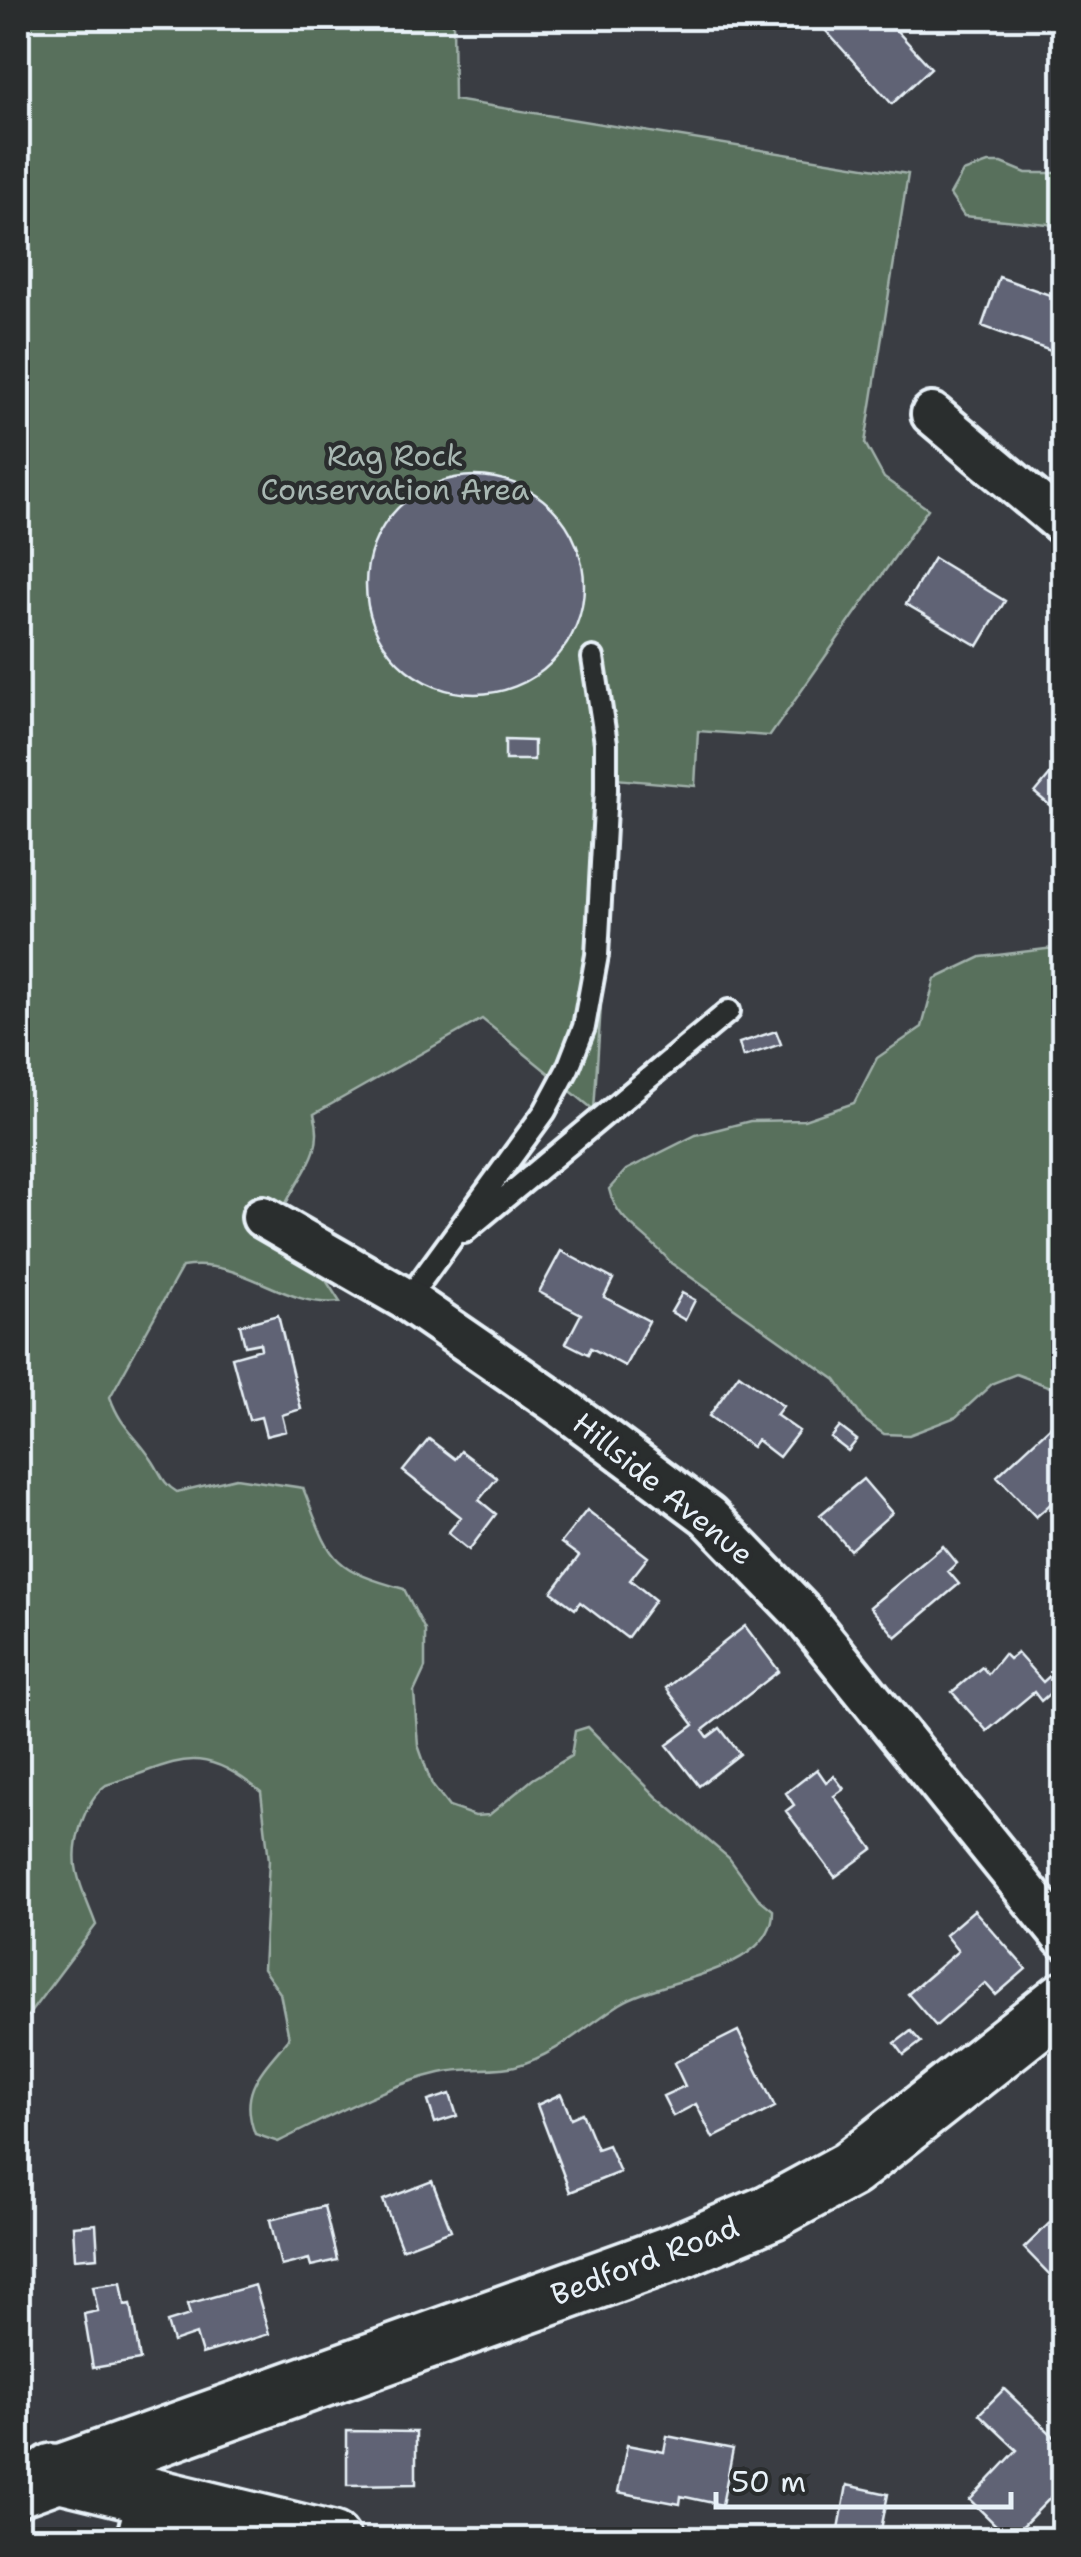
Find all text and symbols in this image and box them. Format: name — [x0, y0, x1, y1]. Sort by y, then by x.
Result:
park label: Rag Rock Conservation Area — [260, 435, 530, 510]
street label: Hillside Avenue — [564, 1403, 762, 1574]
street label: Bedford Road — [545, 2206, 745, 2315]
scale bar — [716, 2447, 1011, 2509]
text: 50 m — [731, 2461, 806, 2502]

